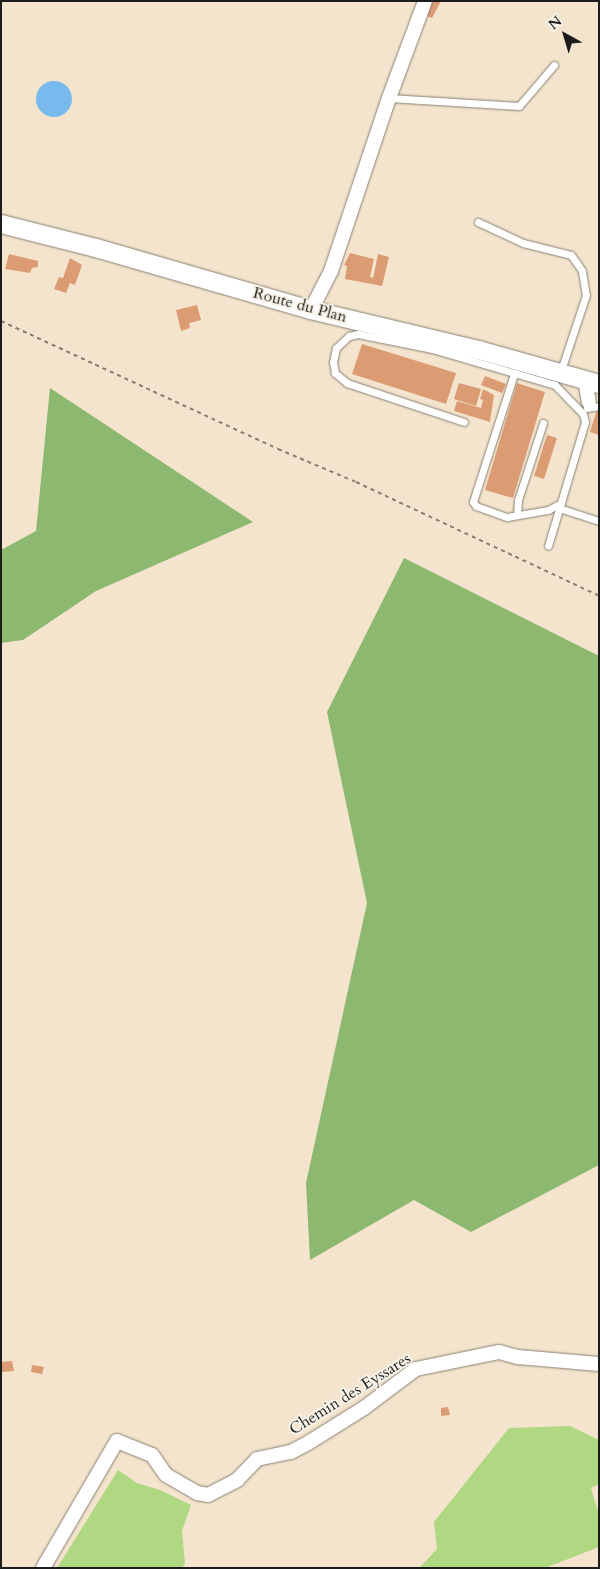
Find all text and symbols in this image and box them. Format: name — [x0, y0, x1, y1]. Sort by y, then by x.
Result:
north arrow — [540, 10, 590, 60]
text: N — [545, 12, 566, 34]
street label: Route du Plan — [251, 283, 349, 327]
street label: Chemin des Eyssares — [286, 1349, 414, 1439]

